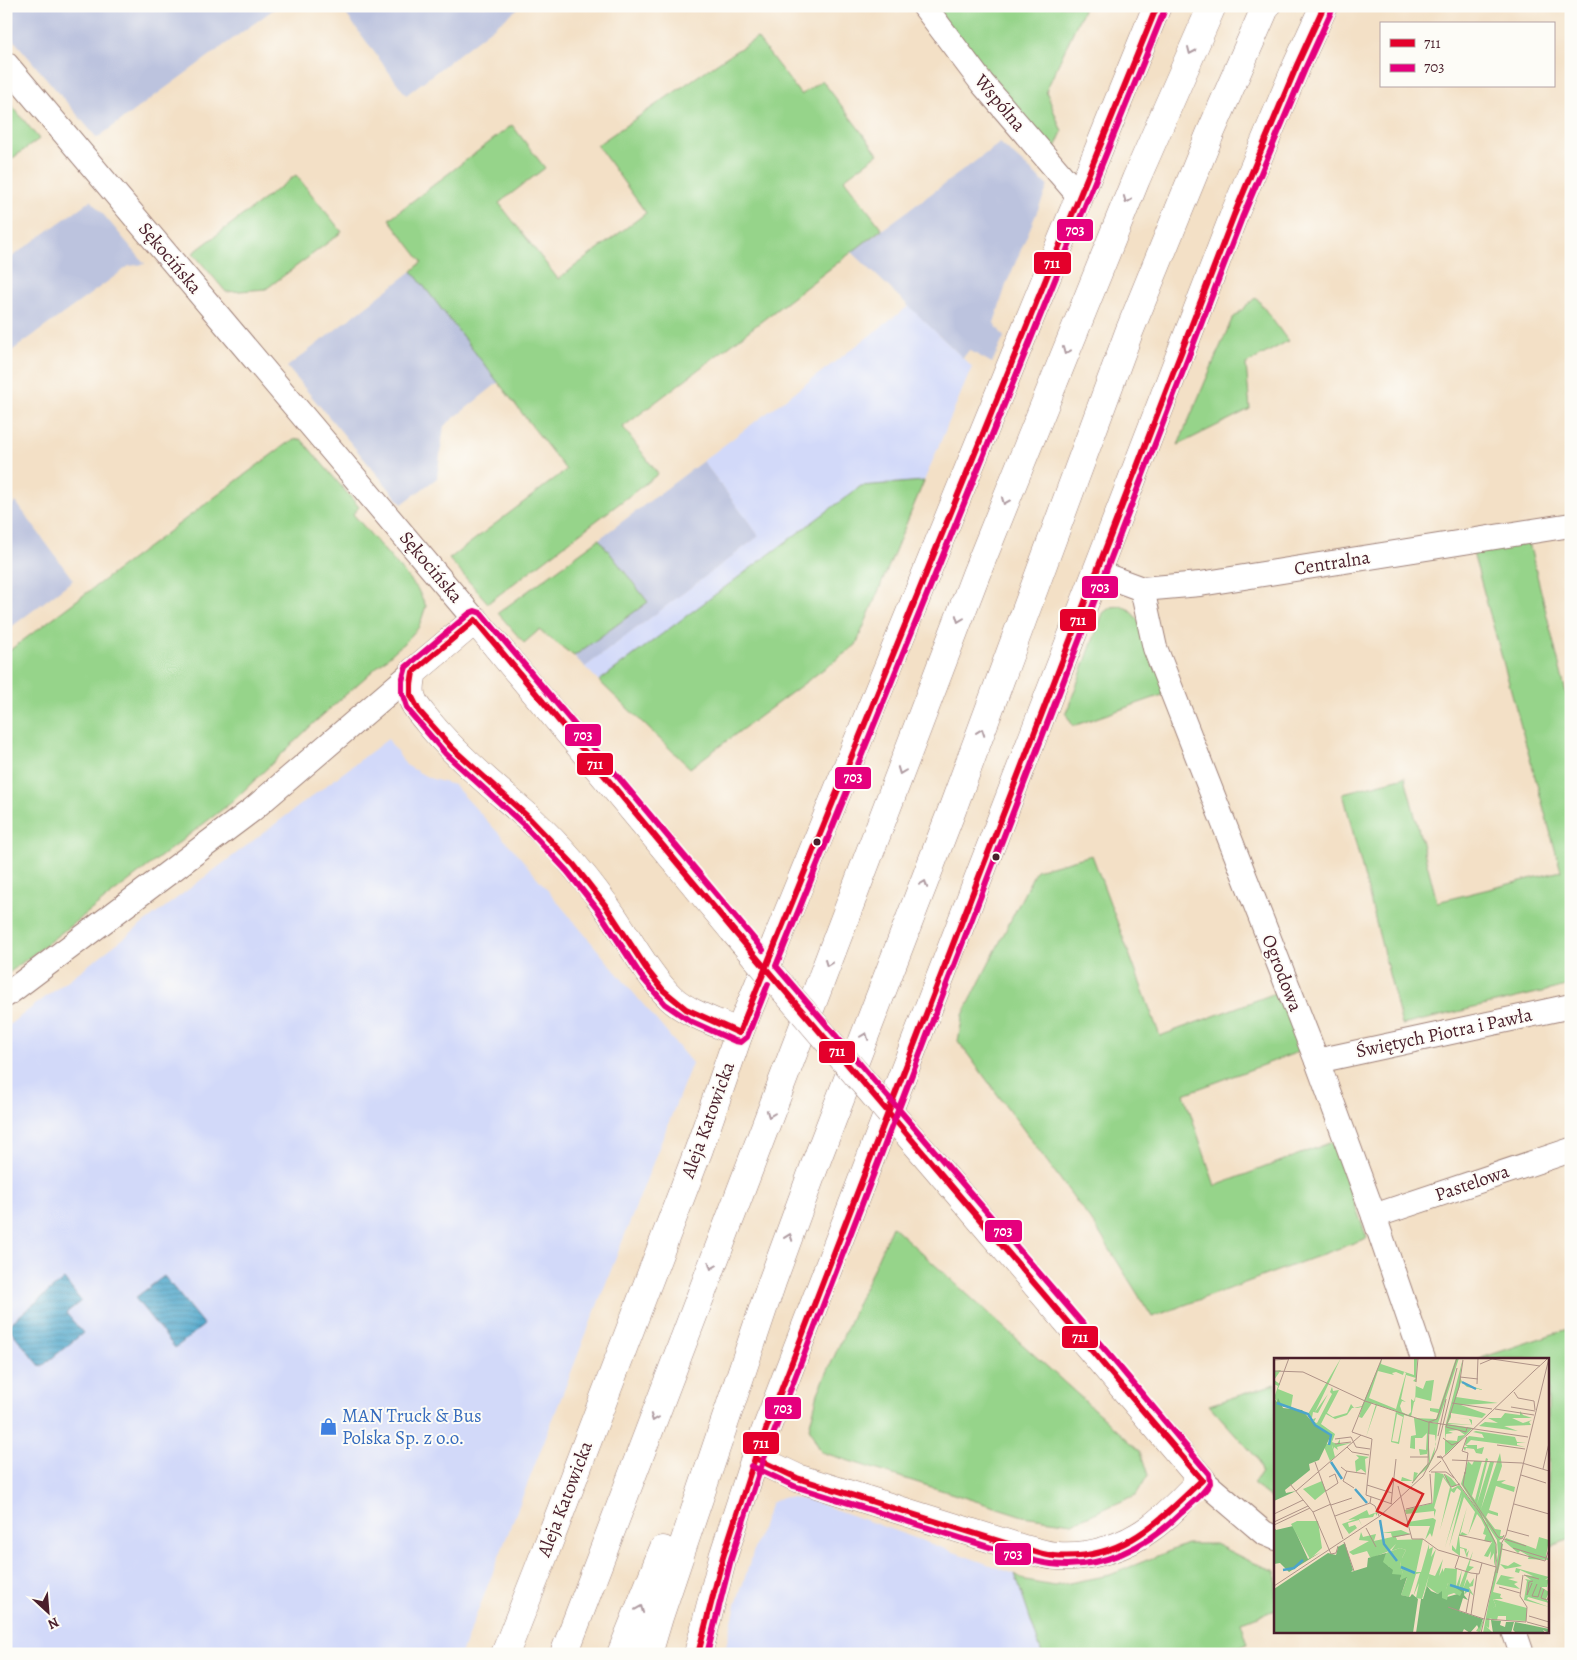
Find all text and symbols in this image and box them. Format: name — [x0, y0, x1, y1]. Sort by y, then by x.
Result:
legend — [1380, 22, 1554, 88]
text: 711 — [1424, 33, 1441, 53]
one-way arrow — [1187, 46, 1198, 55]
text: 703 — [1424, 57, 1445, 77]
street label: Wspólna — [968, 68, 1032, 137]
one-way arrow — [1123, 195, 1133, 204]
street label: Sękocińska — [132, 217, 208, 300]
line badge: 703 — [1056, 218, 1094, 242]
text: 703 — [1065, 221, 1085, 240]
line badge: 711 — [1033, 251, 1072, 275]
text: 711 — [1044, 254, 1060, 273]
one-way arrow — [1062, 346, 1072, 354]
one-way arrow — [1001, 496, 1012, 505]
street label: Sękocińska — [393, 526, 469, 609]
street label: Centralna — [1292, 544, 1372, 582]
line badge: 703 — [1081, 575, 1119, 599]
text: 703 — [1090, 578, 1110, 597]
line badge: 711 — [1059, 608, 1097, 632]
text: 711 — [1070, 611, 1086, 630]
one-way arrow — [955, 615, 965, 623]
line badge: 703 — [564, 723, 602, 747]
text: 703 — [573, 726, 593, 745]
one-way arrow — [975, 728, 985, 737]
line badge: 711 — [576, 752, 614, 776]
text: 711 — [587, 755, 603, 774]
line badge: 703 — [834, 766, 872, 790]
one-way arrow — [897, 766, 907, 775]
text: 703 — [843, 768, 863, 787]
unlabelled marker — [812, 837, 822, 847]
unlabelled marker — [991, 852, 1001, 862]
one-way arrow — [917, 880, 928, 889]
street label: Ogrodowa — [1255, 931, 1309, 1015]
one-way arrow — [823, 958, 833, 966]
street label: Świętych Piotra i Pawła — [1354, 1002, 1535, 1064]
one-way arrow — [859, 1032, 869, 1040]
line badge: 711 — [818, 1040, 856, 1064]
text: 711 — [829, 1042, 845, 1061]
street label: Aleja Katowicka — [675, 1058, 741, 1183]
one-way arrow — [765, 1109, 776, 1118]
street label: Pastelowa — [1431, 1158, 1513, 1208]
line badge: 703 — [984, 1219, 1023, 1243]
text: 703 — [993, 1222, 1013, 1241]
one-way arrow — [783, 1233, 793, 1241]
one-way arrow — [707, 1261, 718, 1270]
line badge: 711 — [1061, 1325, 1099, 1349]
text: 711 — [1072, 1328, 1088, 1347]
inset map — [1274, 1358, 1550, 1632]
line badge: 703 — [764, 1396, 802, 1420]
text: 703 — [773, 1399, 793, 1418]
place label: MAN Truck & Bus Polska Sp. z o.o. — [342, 1403, 482, 1451]
one-way arrow — [649, 1413, 660, 1422]
shop icon: MAN Truck & Bus Polska Sp. z o.o. — [318, 1417, 338, 1437]
line badge: 711 — [742, 1431, 780, 1455]
text: 711 — [753, 1434, 769, 1453]
street label: Aleja Katowicka — [531, 1437, 599, 1562]
line badge: 703 — [994, 1542, 1032, 1566]
text: 703 — [1003, 1545, 1023, 1564]
north arrow — [22, 1588, 72, 1638]
one-way arrow — [634, 1605, 644, 1613]
text: N — [45, 1612, 62, 1634]

